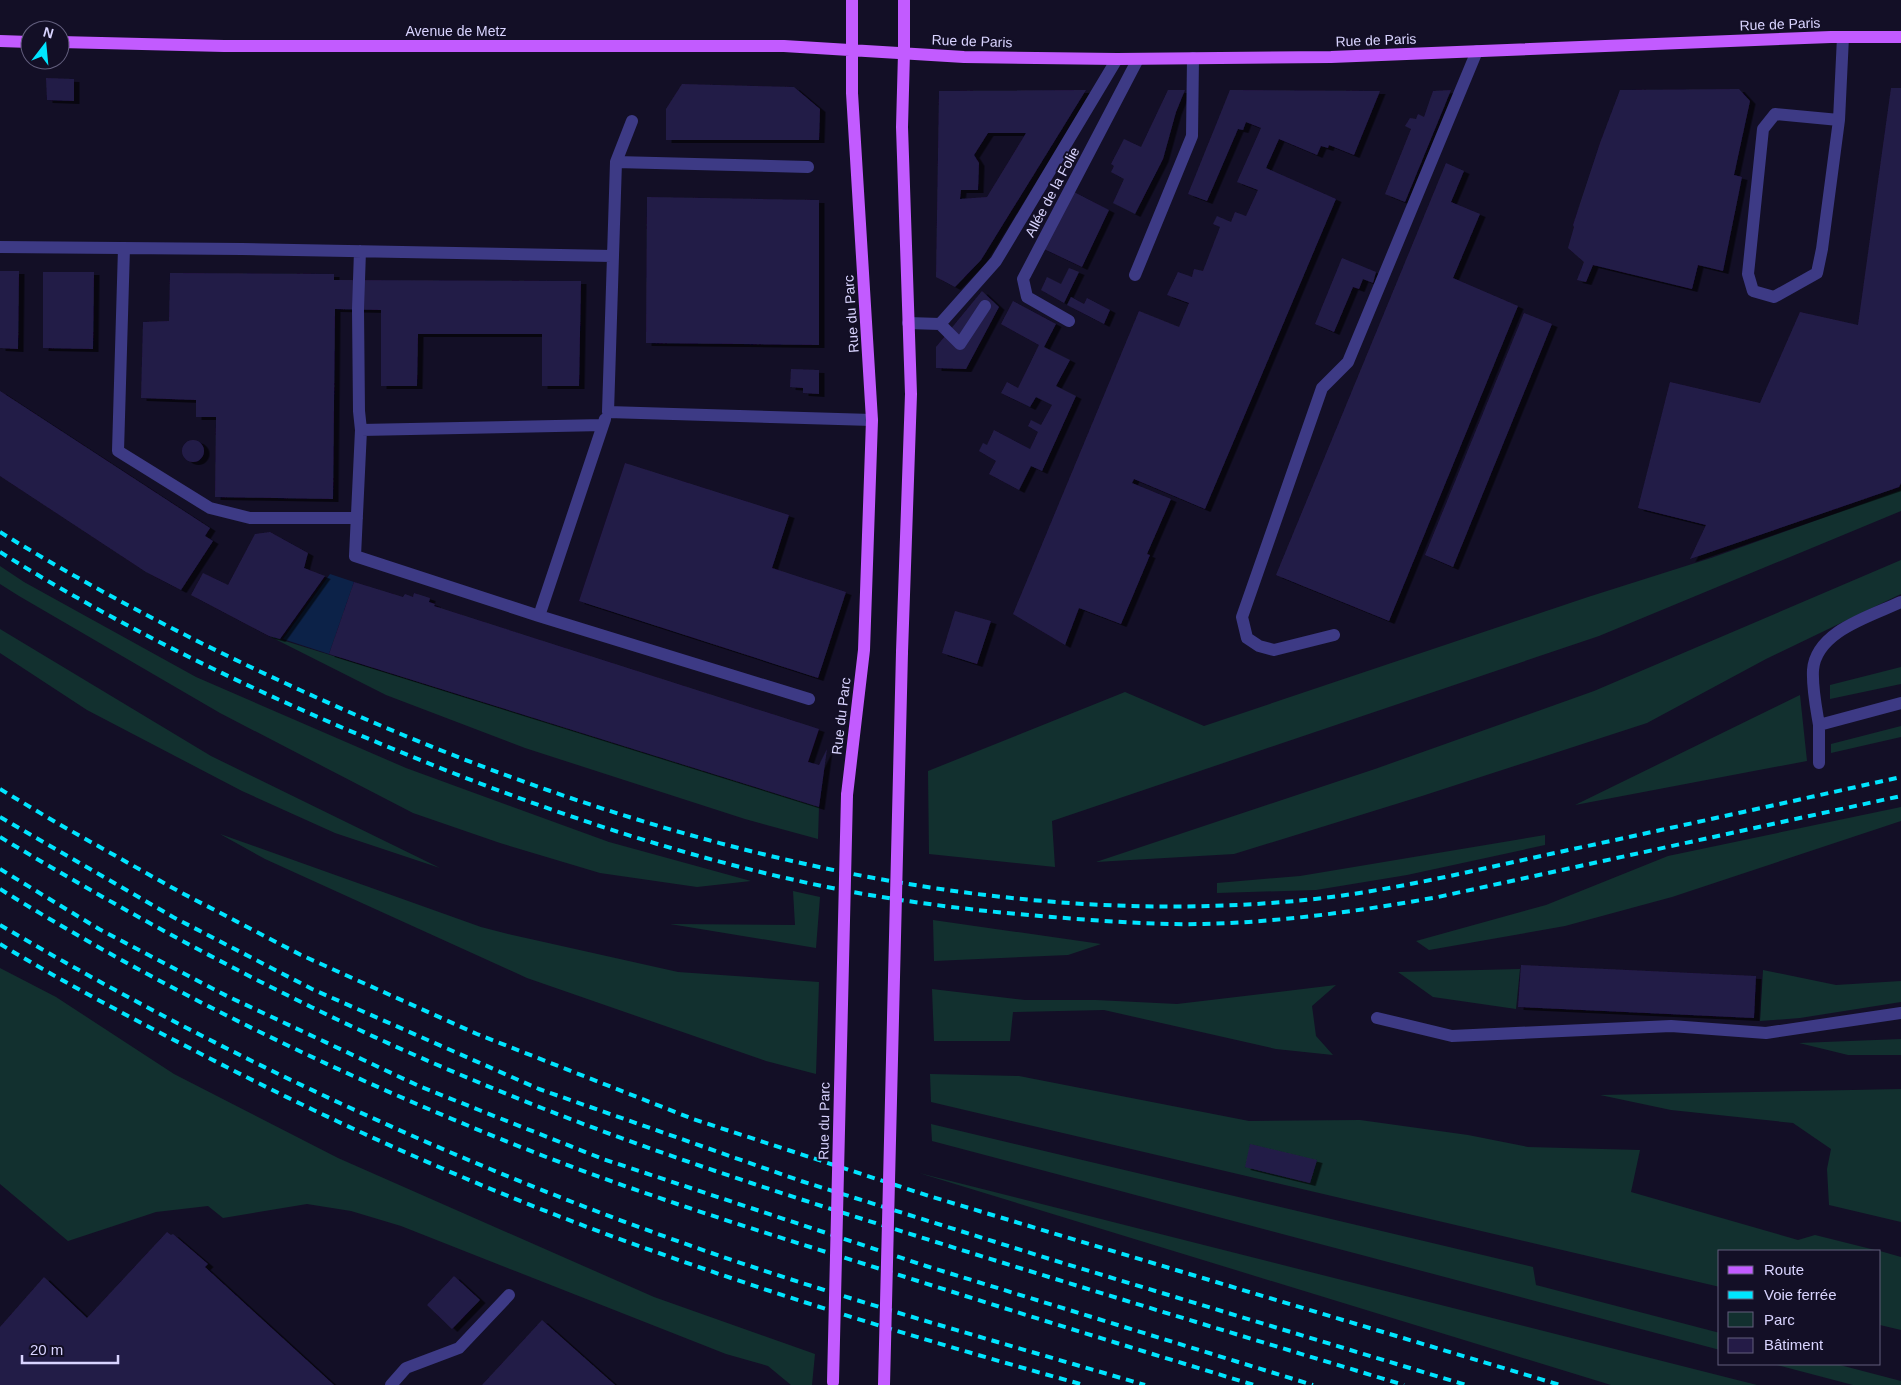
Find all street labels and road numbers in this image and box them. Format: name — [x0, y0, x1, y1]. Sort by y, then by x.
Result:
street label: Rue de Paris — [1739, 15, 1821, 33]
street label: Avenue de Metz — [406, 23, 506, 39]
street label: Rue de Paris — [1335, 31, 1417, 49]
street label: Rue de Paris — [931, 32, 1013, 50]
street label: Allée de la Folie — [1022, 144, 1083, 240]
street label: Rue du Parc — [840, 275, 862, 353]
street label: Rue du Parc — [828, 676, 854, 756]
street label: Rue du Parc — [815, 1082, 833, 1160]

